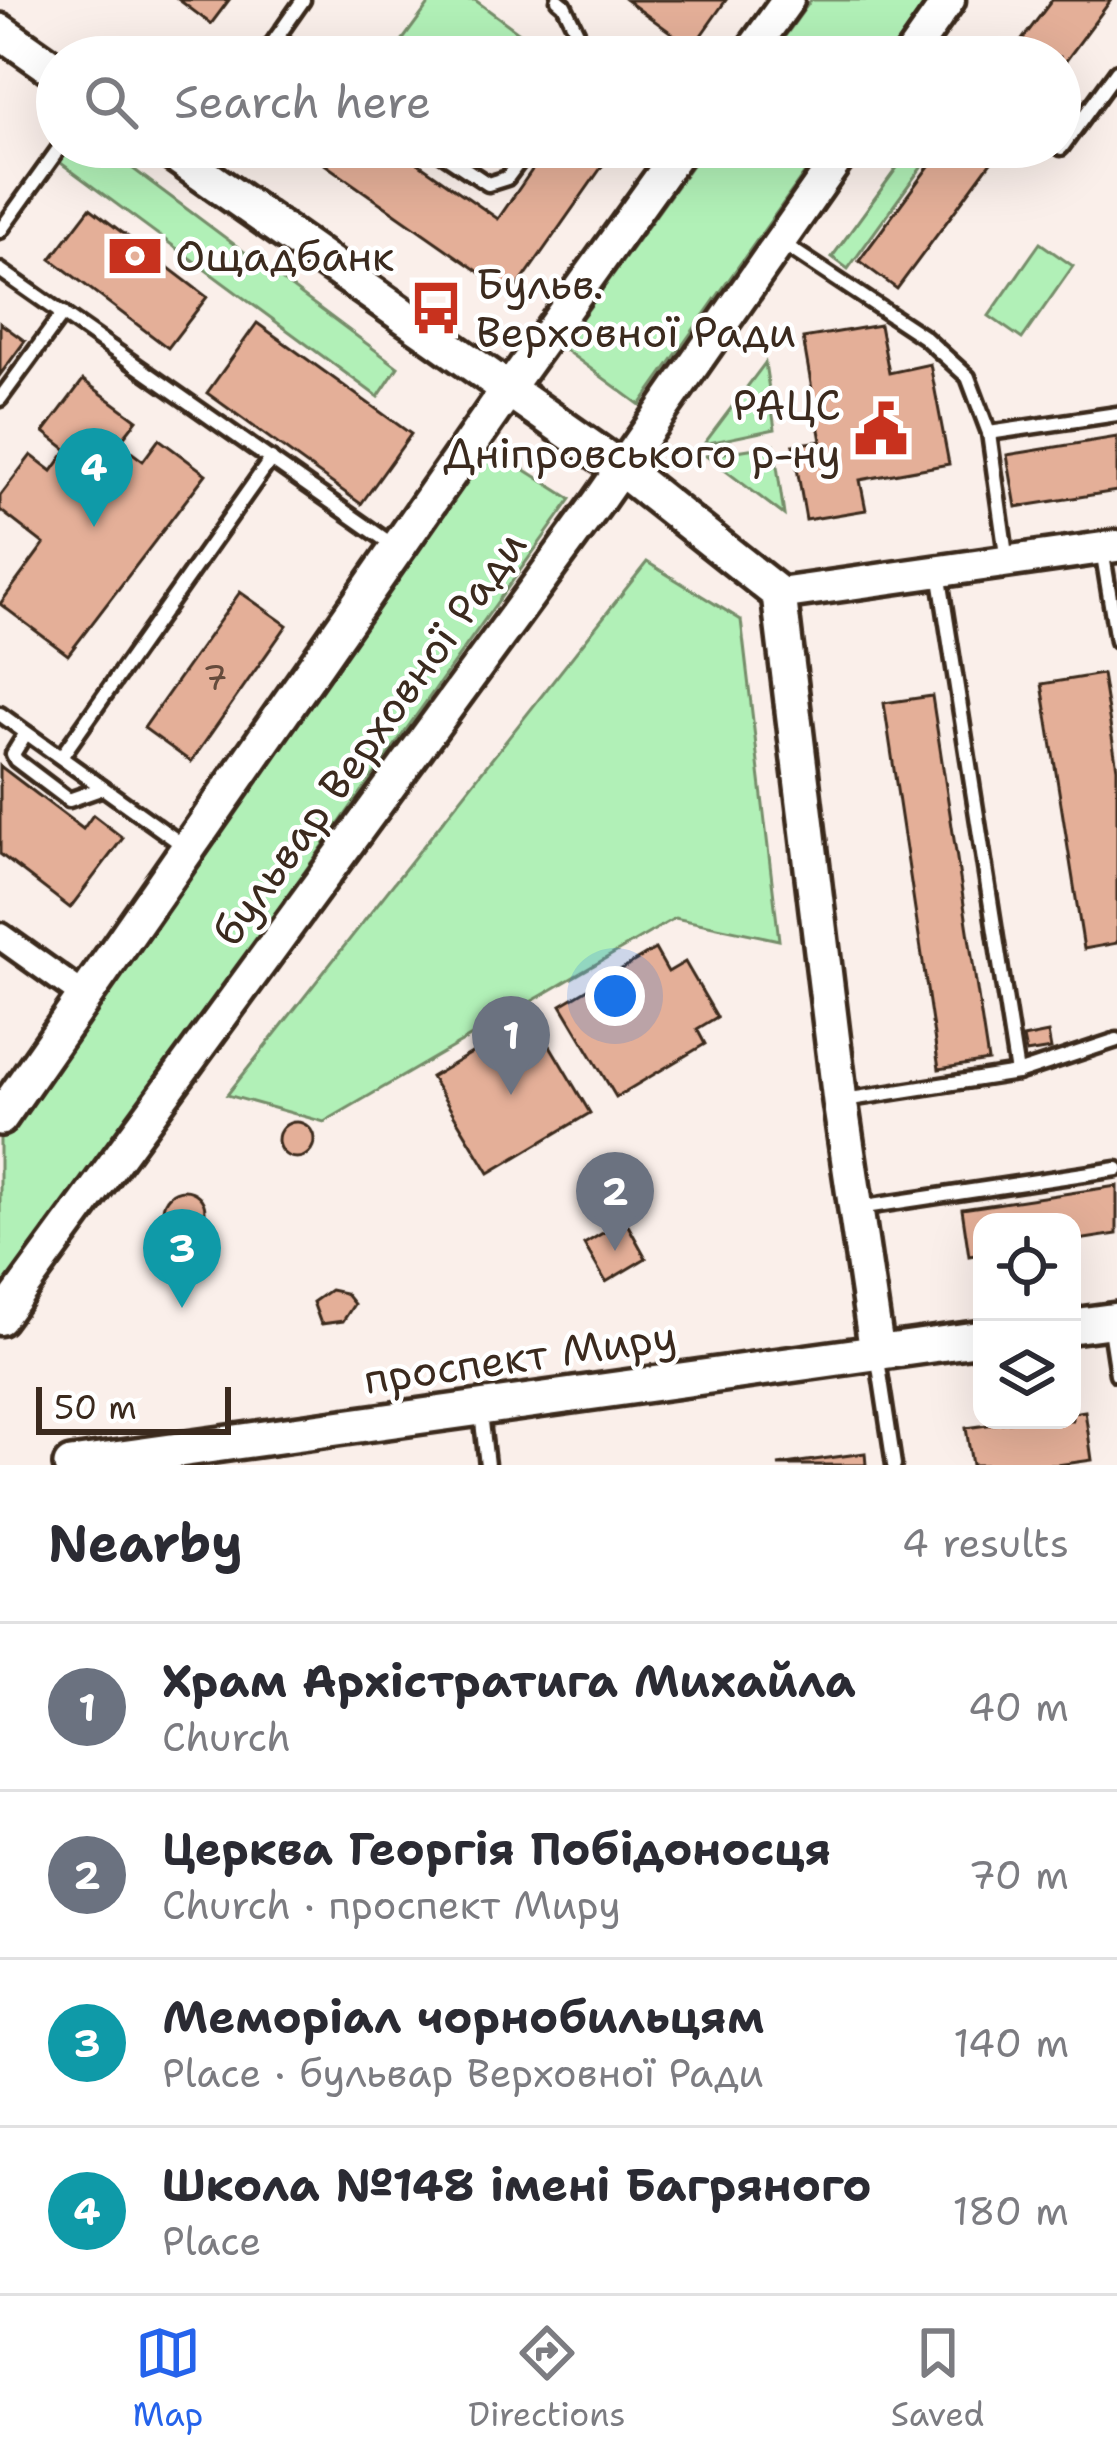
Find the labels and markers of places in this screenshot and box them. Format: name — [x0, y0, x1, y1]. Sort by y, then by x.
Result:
bank icon: Ощадбанк — [106, 227, 164, 285]
place label: Ощадбанк — [175, 228, 394, 284]
place label: Бульв. Верховної Ради — [476, 256, 796, 360]
bus stop icon: Бульв. Верховної Ради — [407, 279, 465, 337]
place label: РАЦС Дніпровського р-ну — [443, 377, 841, 481]
public building icon: РАЦС Дніпровського р-ну — [852, 400, 910, 458]
pin: 4 — [55, 428, 133, 527]
pin: 1 — [472, 996, 550, 1095]
pin: 2 — [576, 1152, 654, 1251]
pin: 3 — [143, 1209, 221, 1308]

